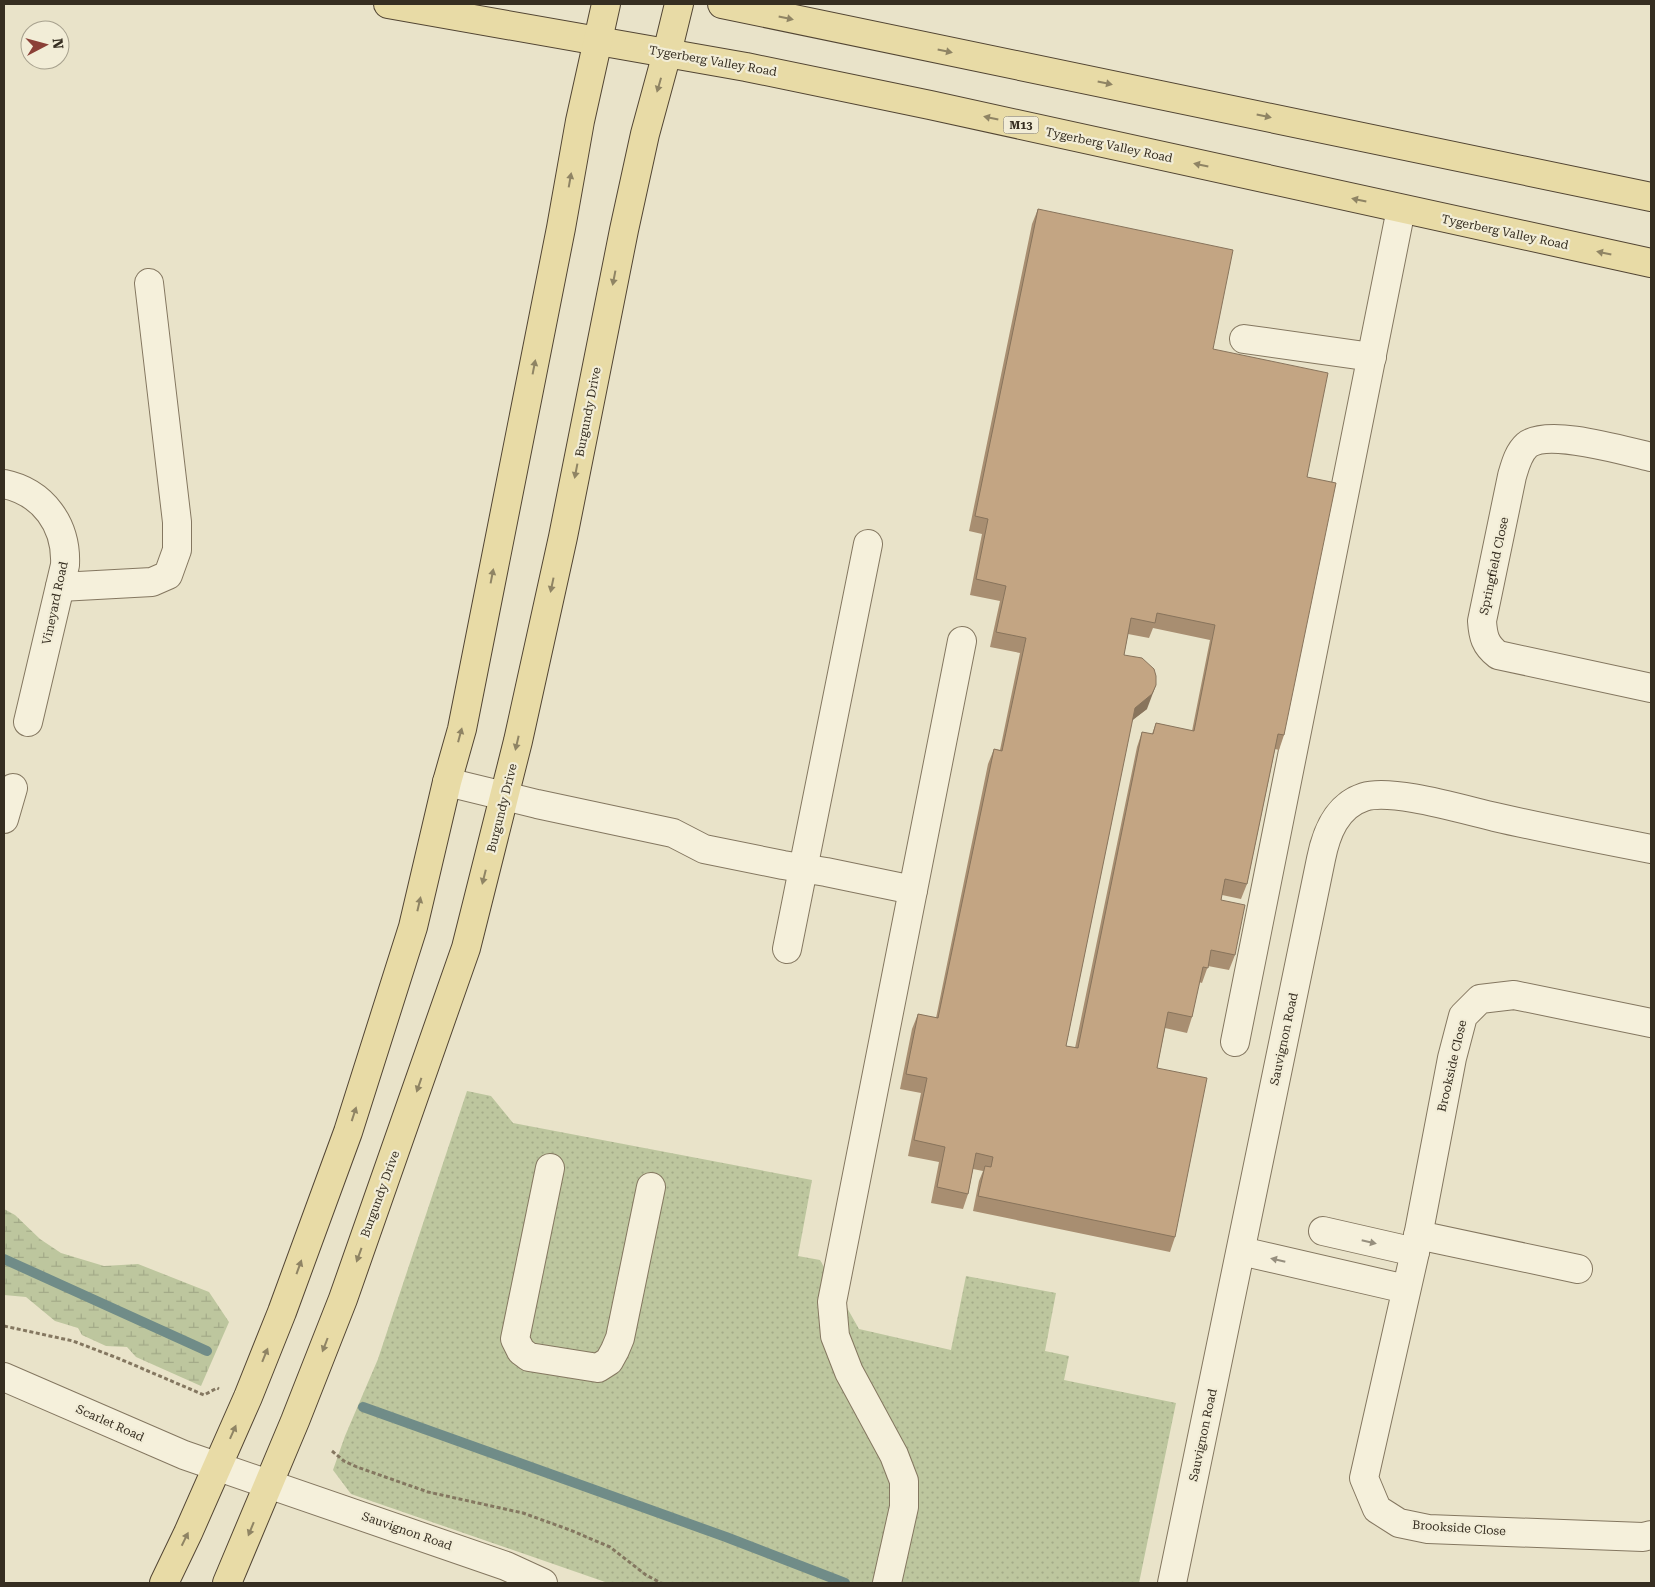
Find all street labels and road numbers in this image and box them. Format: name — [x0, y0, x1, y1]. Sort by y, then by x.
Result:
street label: Tygerberg Valley Road — [648, 43, 778, 79]
road number: M13 — [1004, 116, 1038, 134]
street label: Tygerberg Valley Road — [1044, 125, 1174, 165]
street label: Tygerberg Valley Road — [1440, 212, 1570, 252]
street label: Burgundy Drive — [572, 365, 604, 458]
street label: Springfield Close — [1477, 515, 1511, 616]
street label: Vineyard Road — [39, 560, 71, 646]
street label: Burgundy Drive — [484, 762, 520, 854]
street label: Sauvignon Road — [1267, 991, 1301, 1087]
street label: Brookside Close — [1435, 1018, 1469, 1113]
street label: Burgundy Drive — [358, 1148, 402, 1239]
street label: Sauvignon Road — [1186, 1387, 1220, 1483]
street label: Scarlet Road — [74, 1402, 147, 1444]
street label: Sauvignon Road — [360, 1509, 454, 1553]
street label: Brookside Close — [1412, 1518, 1507, 1538]

